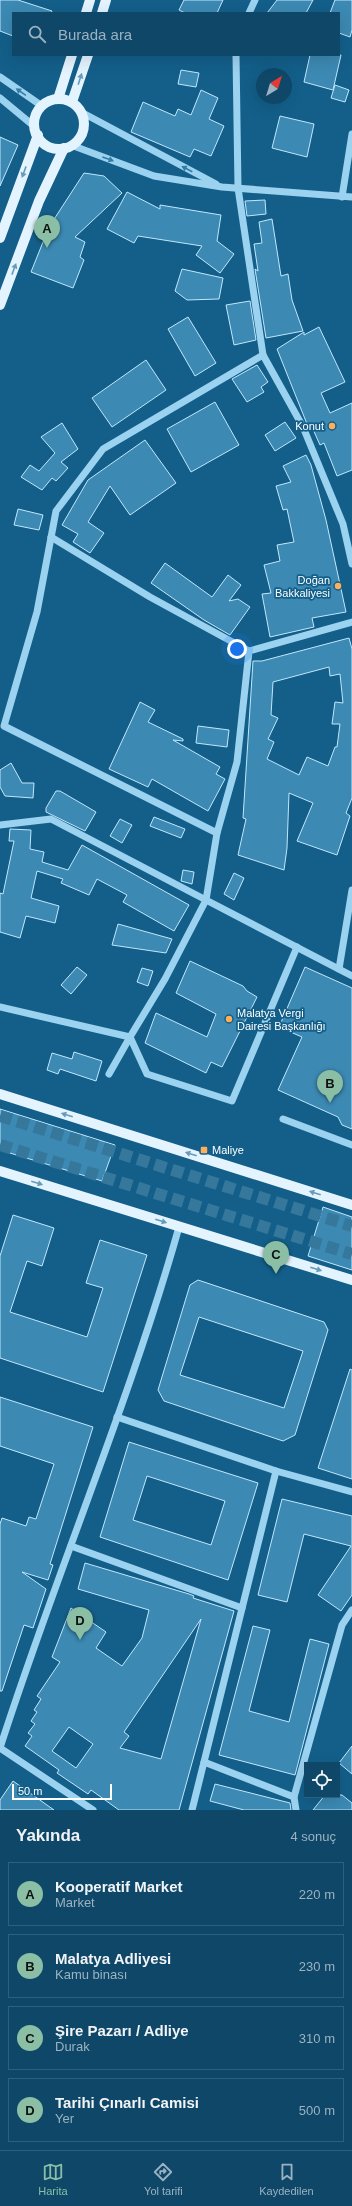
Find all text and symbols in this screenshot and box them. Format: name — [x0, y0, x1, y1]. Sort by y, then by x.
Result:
search box — [12, 12, 340, 56]
icon: search — [26, 23, 48, 45]
text: Burada ara — [58, 26, 132, 43]
north arrow — [256, 68, 292, 104]
one-way arrow — [77, 72, 83, 84]
one-way arrow — [16, 88, 26, 96]
one-way arrow — [102, 156, 114, 162]
one-way arrow — [181, 165, 193, 172]
one-way arrow — [21, 166, 27, 178]
pin: A — [34, 215, 60, 248]
one-way arrow — [11, 262, 17, 274]
place label: Konut — [295, 420, 324, 432]
marker: Konut — [327, 421, 337, 431]
place label: Doğan Bakkaliyesi — [275, 574, 330, 599]
marker: Doğan Bakkaliyesi — [333, 581, 343, 591]
your location — [227, 639, 247, 659]
place label: Malatya Vergi Dairesi Başkanlığı — [237, 1007, 326, 1032]
marker: Malatya Vergi Dairesi Başkanlığı — [224, 1014, 234, 1024]
pin: B — [317, 1070, 343, 1103]
one-way arrow — [60, 1112, 72, 1118]
place label: Maliye — [212, 1144, 244, 1156]
marker: Maliye — [199, 1145, 209, 1155]
one-way arrow — [184, 1151, 196, 1157]
one-way arrow — [32, 1180, 44, 1186]
one-way arrow — [308, 1190, 320, 1196]
one-way arrow — [156, 1218, 168, 1224]
pin: C — [263, 1241, 289, 1274]
one-way arrow — [311, 1266, 323, 1272]
pin: D — [67, 1607, 93, 1640]
map controls — [304, 1762, 340, 1798]
button: locate — [304, 1762, 340, 1798]
scale bar — [12, 1782, 112, 1801]
text: 50 m — [18, 1785, 42, 1797]
text: Yakında — [16, 1826, 80, 1845]
text: 4 sonuç — [290, 1829, 336, 1844]
text: Kooperatif Market — [55, 1878, 183, 1895]
text: A — [25, 1887, 35, 1902]
text: 220 m — [299, 1887, 335, 1902]
text: Market — [55, 1895, 95, 1910]
text: Malatya Adliyesi — [55, 1950, 171, 1967]
text: B — [25, 1959, 35, 1974]
text: 230 m — [299, 1959, 335, 1974]
text: Kamu binası — [55, 1967, 127, 1982]
text: Şire Pazarı / Adliye — [55, 2022, 189, 2039]
text: C — [25, 2031, 35, 2046]
text: 310 m — [299, 2031, 335, 2046]
text: Durak — [55, 2039, 90, 2054]
text: Tarihi Çınarlı Camisi — [55, 2094, 199, 2111]
text: D — [25, 2103, 35, 2118]
text: 500 m — [299, 2103, 335, 2118]
text: Yer — [55, 2111, 74, 2126]
tab: Harita — [38, 2161, 68, 2197]
tab: Yol tarifi — [144, 2161, 183, 2197]
tab: Kaydedilen — [259, 2161, 314, 2197]

